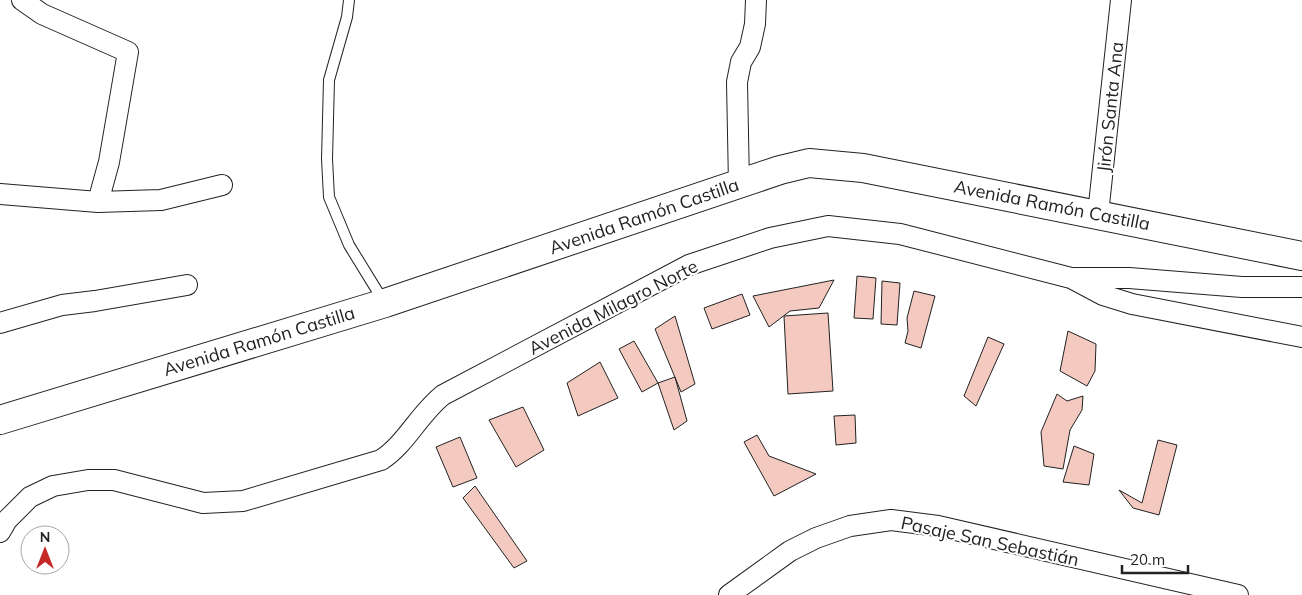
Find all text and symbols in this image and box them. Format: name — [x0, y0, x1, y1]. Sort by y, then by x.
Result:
street label: Jirón Santa Ana — [1092, 41, 1128, 173]
street label: Avenida Ramón Castilla — [546, 173, 742, 259]
street label: Avenida Ramón Castilla — [952, 175, 1152, 235]
street label: Avenida Milagro Norte — [525, 254, 701, 360]
street label: Avenida Ramón Castilla — [160, 301, 358, 381]
street label: Pasaje San Sebastián — [899, 511, 1081, 571]
north arrow — [20, 525, 70, 575]
text: N — [40, 528, 50, 546]
scale bar — [1122, 542, 1188, 574]
text: 20 m — [1130, 550, 1165, 569]

